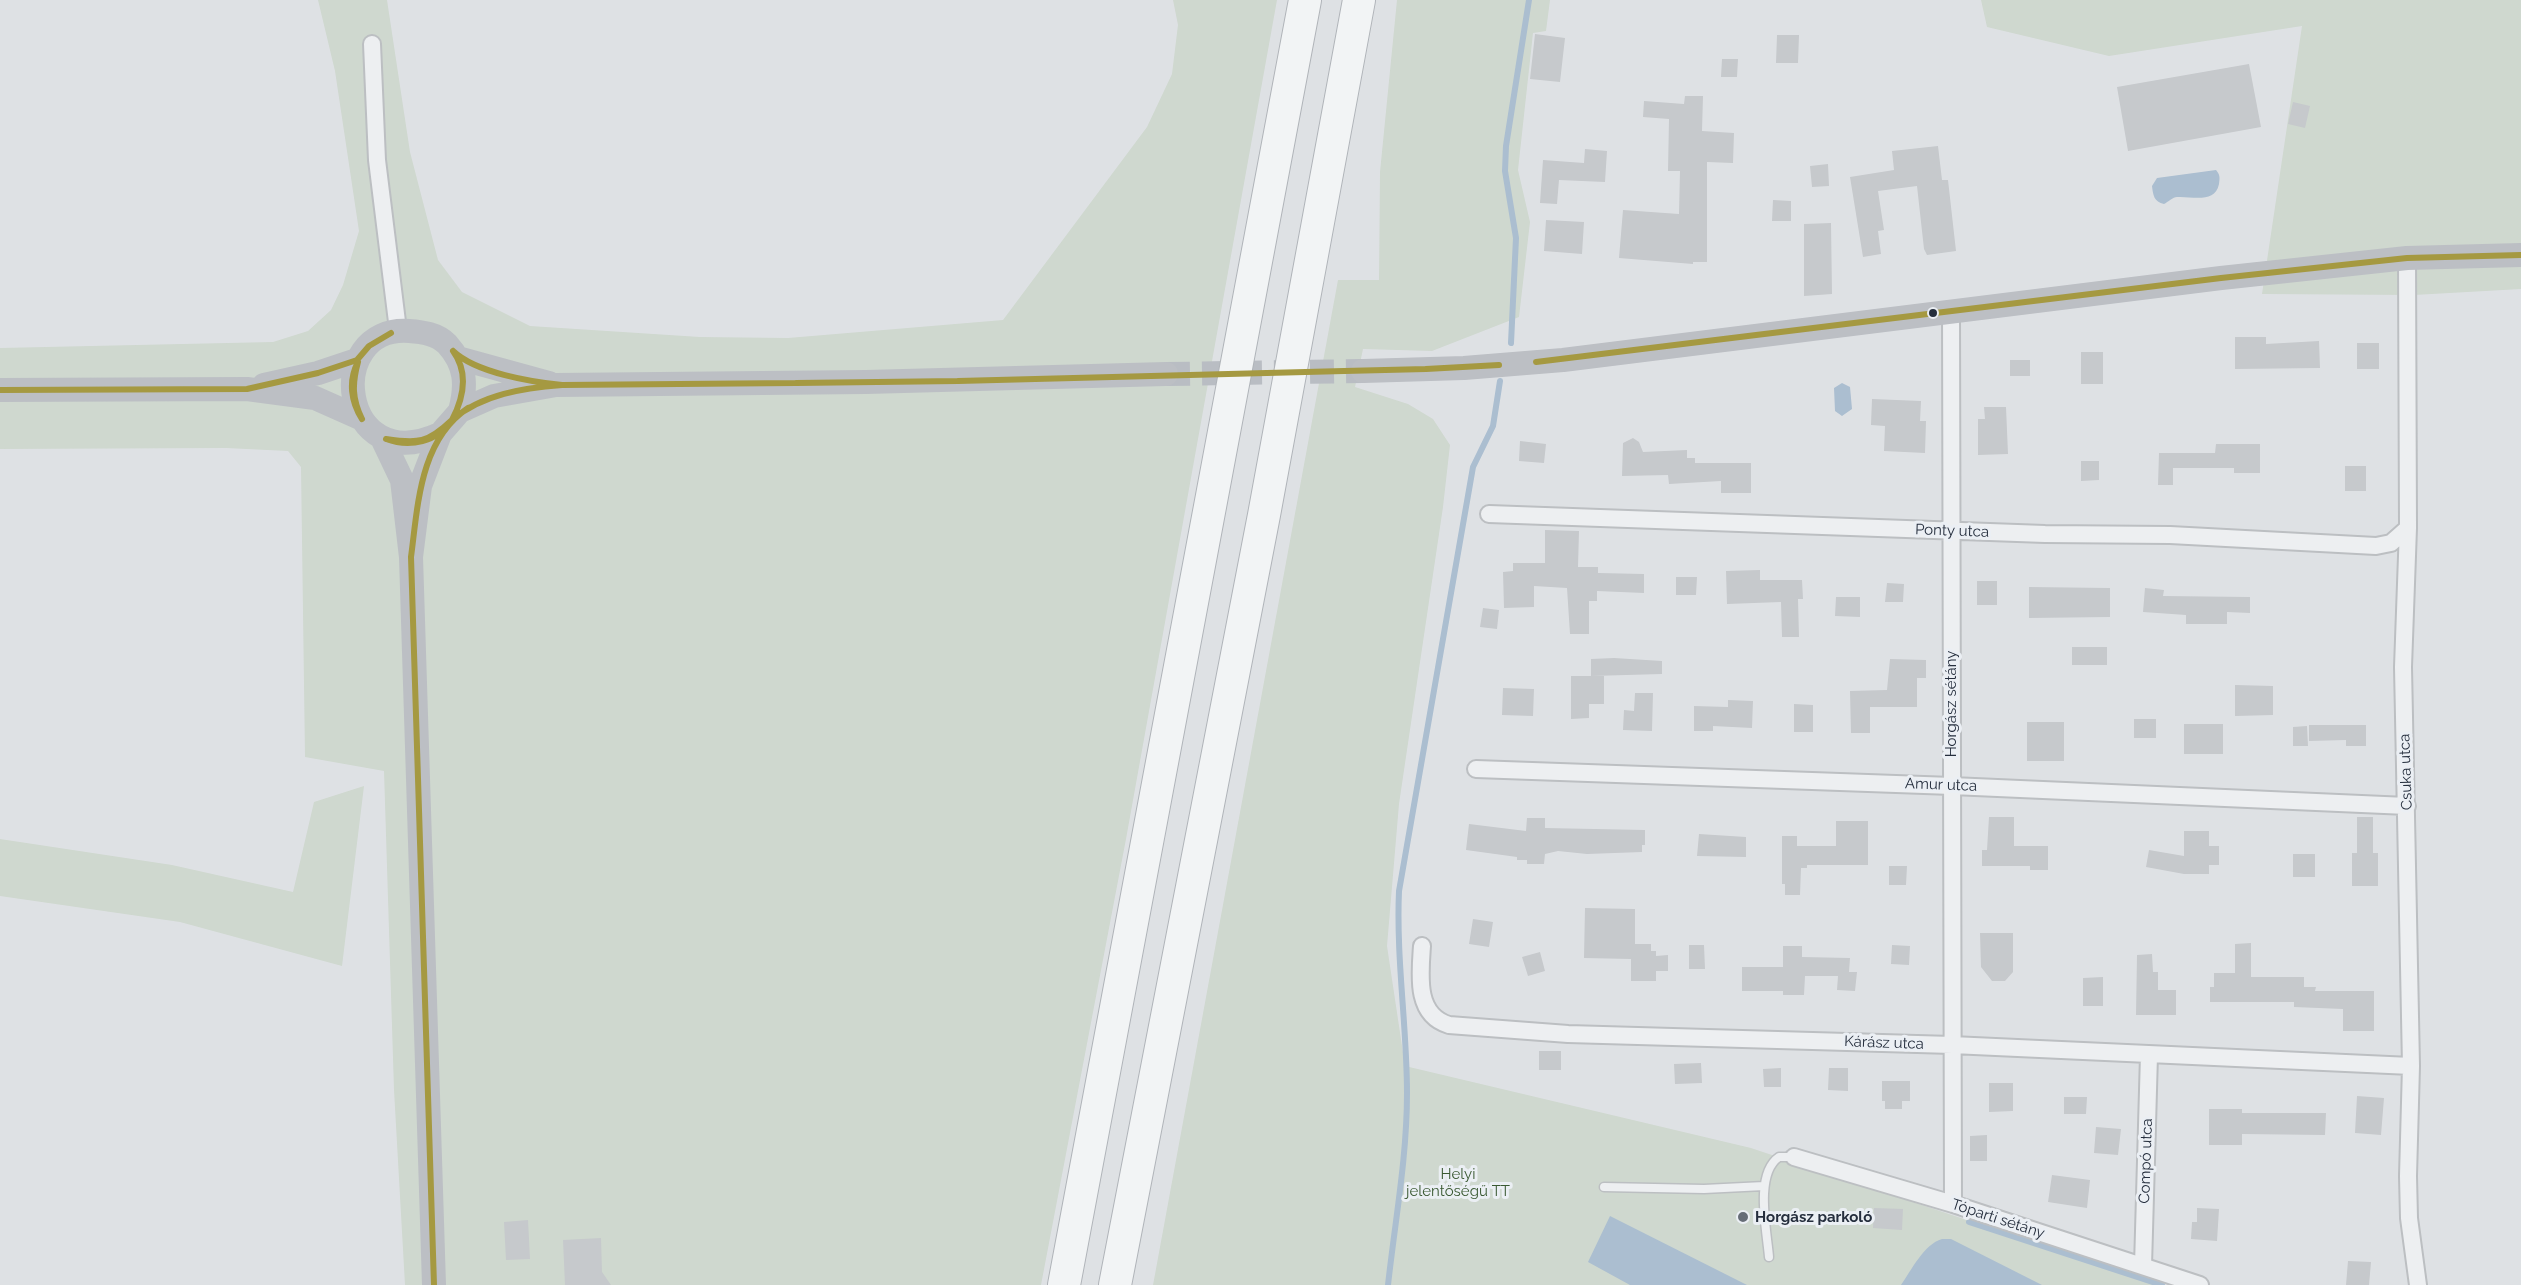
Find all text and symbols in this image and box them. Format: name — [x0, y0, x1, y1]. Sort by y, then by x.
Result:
unlabelled marker — [1927, 307, 1939, 319]
street label: Ponty utca — [1915, 521, 1989, 541]
street label: Horgász sétány — [1942, 651, 1960, 757]
street label: Csuka utca — [2396, 733, 2416, 811]
street label: Amur utca — [1905, 775, 1977, 795]
street label: Kárász utca — [1844, 1033, 1924, 1053]
street label: Compó utca — [2136, 1118, 2156, 1204]
park label: Helyi jelentőségű TT — [1406, 1165, 1510, 1200]
street label: Tóparti sétány — [1949, 1195, 2047, 1243]
place label: Horgász parkoló — [1755, 1208, 1872, 1226]
marker: Horgász parkoló — [1736, 1210, 1750, 1224]

